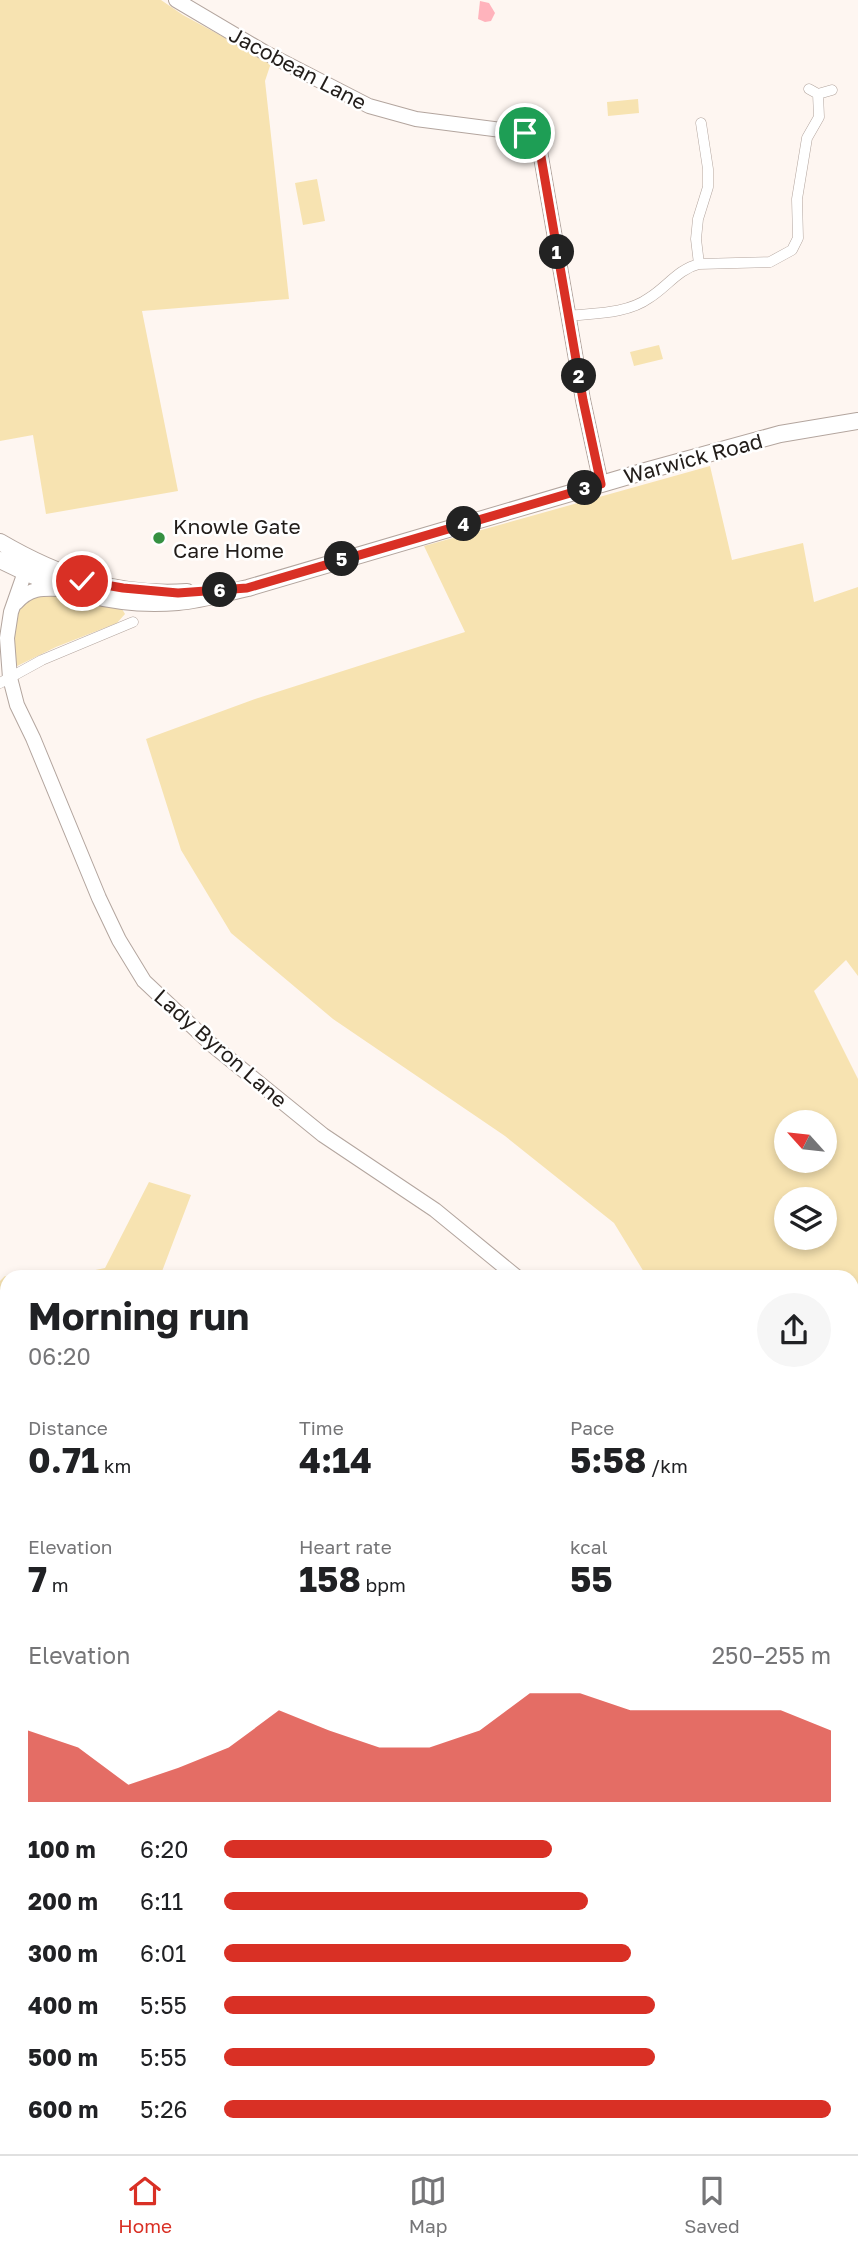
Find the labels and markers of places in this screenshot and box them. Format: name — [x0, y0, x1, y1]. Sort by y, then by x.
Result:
pin — [495, 103, 555, 163]
pin: 1 — [540, 234, 574, 270]
pin: 2 — [562, 358, 596, 394]
pin: 3 — [568, 470, 602, 505]
pin: 4 — [447, 506, 482, 542]
place label: Knowle Gate Care Home — [173, 513, 301, 563]
marker: Knowle Gate Care Home — [151, 530, 167, 546]
pin: 5 — [324, 542, 360, 576]
pin — [52, 551, 112, 611]
pin: 6 — [202, 572, 238, 608]

